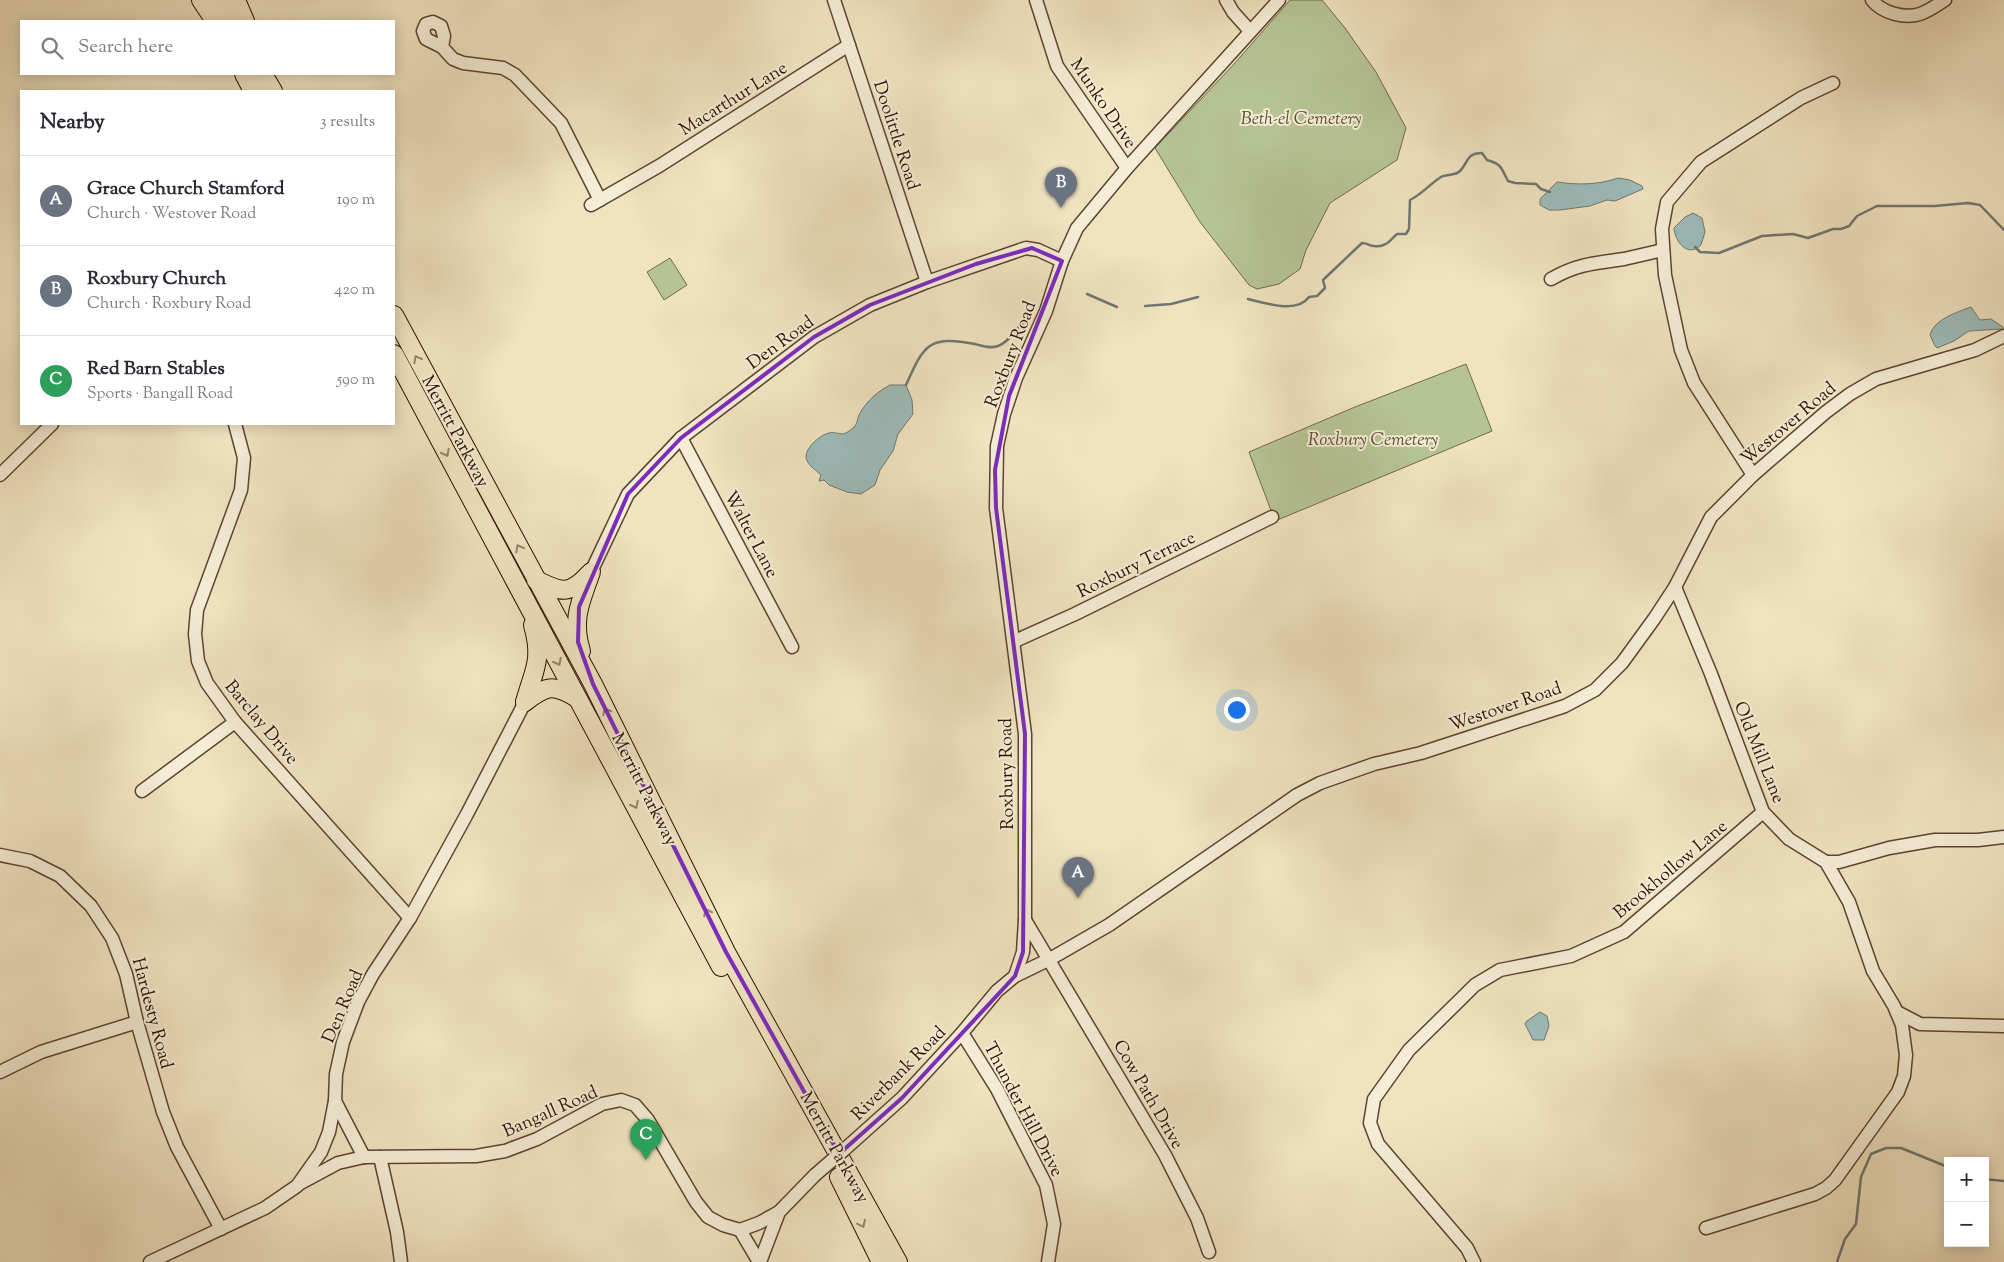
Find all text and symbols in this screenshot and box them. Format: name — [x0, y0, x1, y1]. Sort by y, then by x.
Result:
search box — [20, 20, 395, 75]
icon: search — [38, 34, 66, 62]
text: Search here — [78, 34, 173, 61]
street label: Munko Drive — [1063, 54, 1142, 154]
street label: Macarthur Lane — [675, 56, 793, 143]
street label: Doolittle Road — [865, 78, 925, 194]
park label: Beth-el Cemetery — [1241, 107, 1361, 133]
text: Nearby — [40, 108, 105, 138]
text: 3 results — [320, 111, 375, 134]
pin: B — [1045, 167, 1077, 208]
text: Grace Church Stamford — [87, 176, 284, 203]
text: A — [50, 189, 63, 212]
text: 190 m — [337, 189, 375, 212]
text: Church · Westover Road — [87, 203, 256, 226]
text: Roxbury Church — [87, 266, 227, 293]
text: B — [51, 279, 61, 302]
text: 420 m — [334, 279, 375, 302]
text: Church · Roxbury Road — [87, 293, 251, 316]
street label: Roxbury Road — [980, 298, 1044, 412]
street label: Den Road — [742, 310, 820, 377]
one-way arrow — [414, 355, 424, 364]
text: Red Barn Stables — [87, 356, 225, 383]
text: C — [50, 369, 62, 392]
text: 590 m — [337, 369, 375, 392]
street label: Merritt Parkway — [414, 371, 495, 493]
street label: Westover Road — [1736, 377, 1843, 472]
text: Sports · Bangall Road — [87, 383, 233, 406]
park label: Roxbury Cemetery — [1308, 428, 1438, 454]
one-way arrow — [440, 447, 450, 456]
street label: Walter Lane — [716, 487, 784, 583]
street label: Roxbury Terrace — [1073, 526, 1201, 606]
one-way arrow — [515, 545, 525, 554]
one-way arrow — [552, 656, 562, 665]
street label: Barclay Drive — [217, 675, 304, 771]
street label: Westover Road — [1446, 676, 1565, 739]
your location — [1224, 697, 1250, 723]
street label: Old Mill Lane — [1726, 698, 1790, 808]
one-way arrow — [602, 707, 612, 716]
street label: Roxbury Road — [994, 718, 1022, 830]
street label: Merritt Parkway — [604, 729, 683, 851]
one-way arrow — [628, 800, 638, 809]
street label: Brookhollow Lane — [1608, 815, 1734, 926]
pin: A — [1062, 857, 1094, 898]
one-way arrow — [702, 908, 713, 917]
street label: Hardesty Road — [124, 955, 178, 1072]
street label: Den Road — [317, 966, 371, 1048]
street label: Riverbank Road — [846, 1021, 953, 1128]
street label: Cow Path Drive — [1105, 1035, 1189, 1155]
street label: Thunder Hill Drive — [976, 1038, 1069, 1182]
street label: Bangall Road — [499, 1080, 602, 1145]
street label: Merritt Parkway — [792, 1087, 875, 1208]
pin: C — [630, 1119, 662, 1160]
map controls — [1944, 1157, 1989, 1247]
button: + — [1944, 1157, 1989, 1202]
button: − — [1944, 1202, 1989, 1247]
one-way arrow — [856, 1219, 866, 1228]

